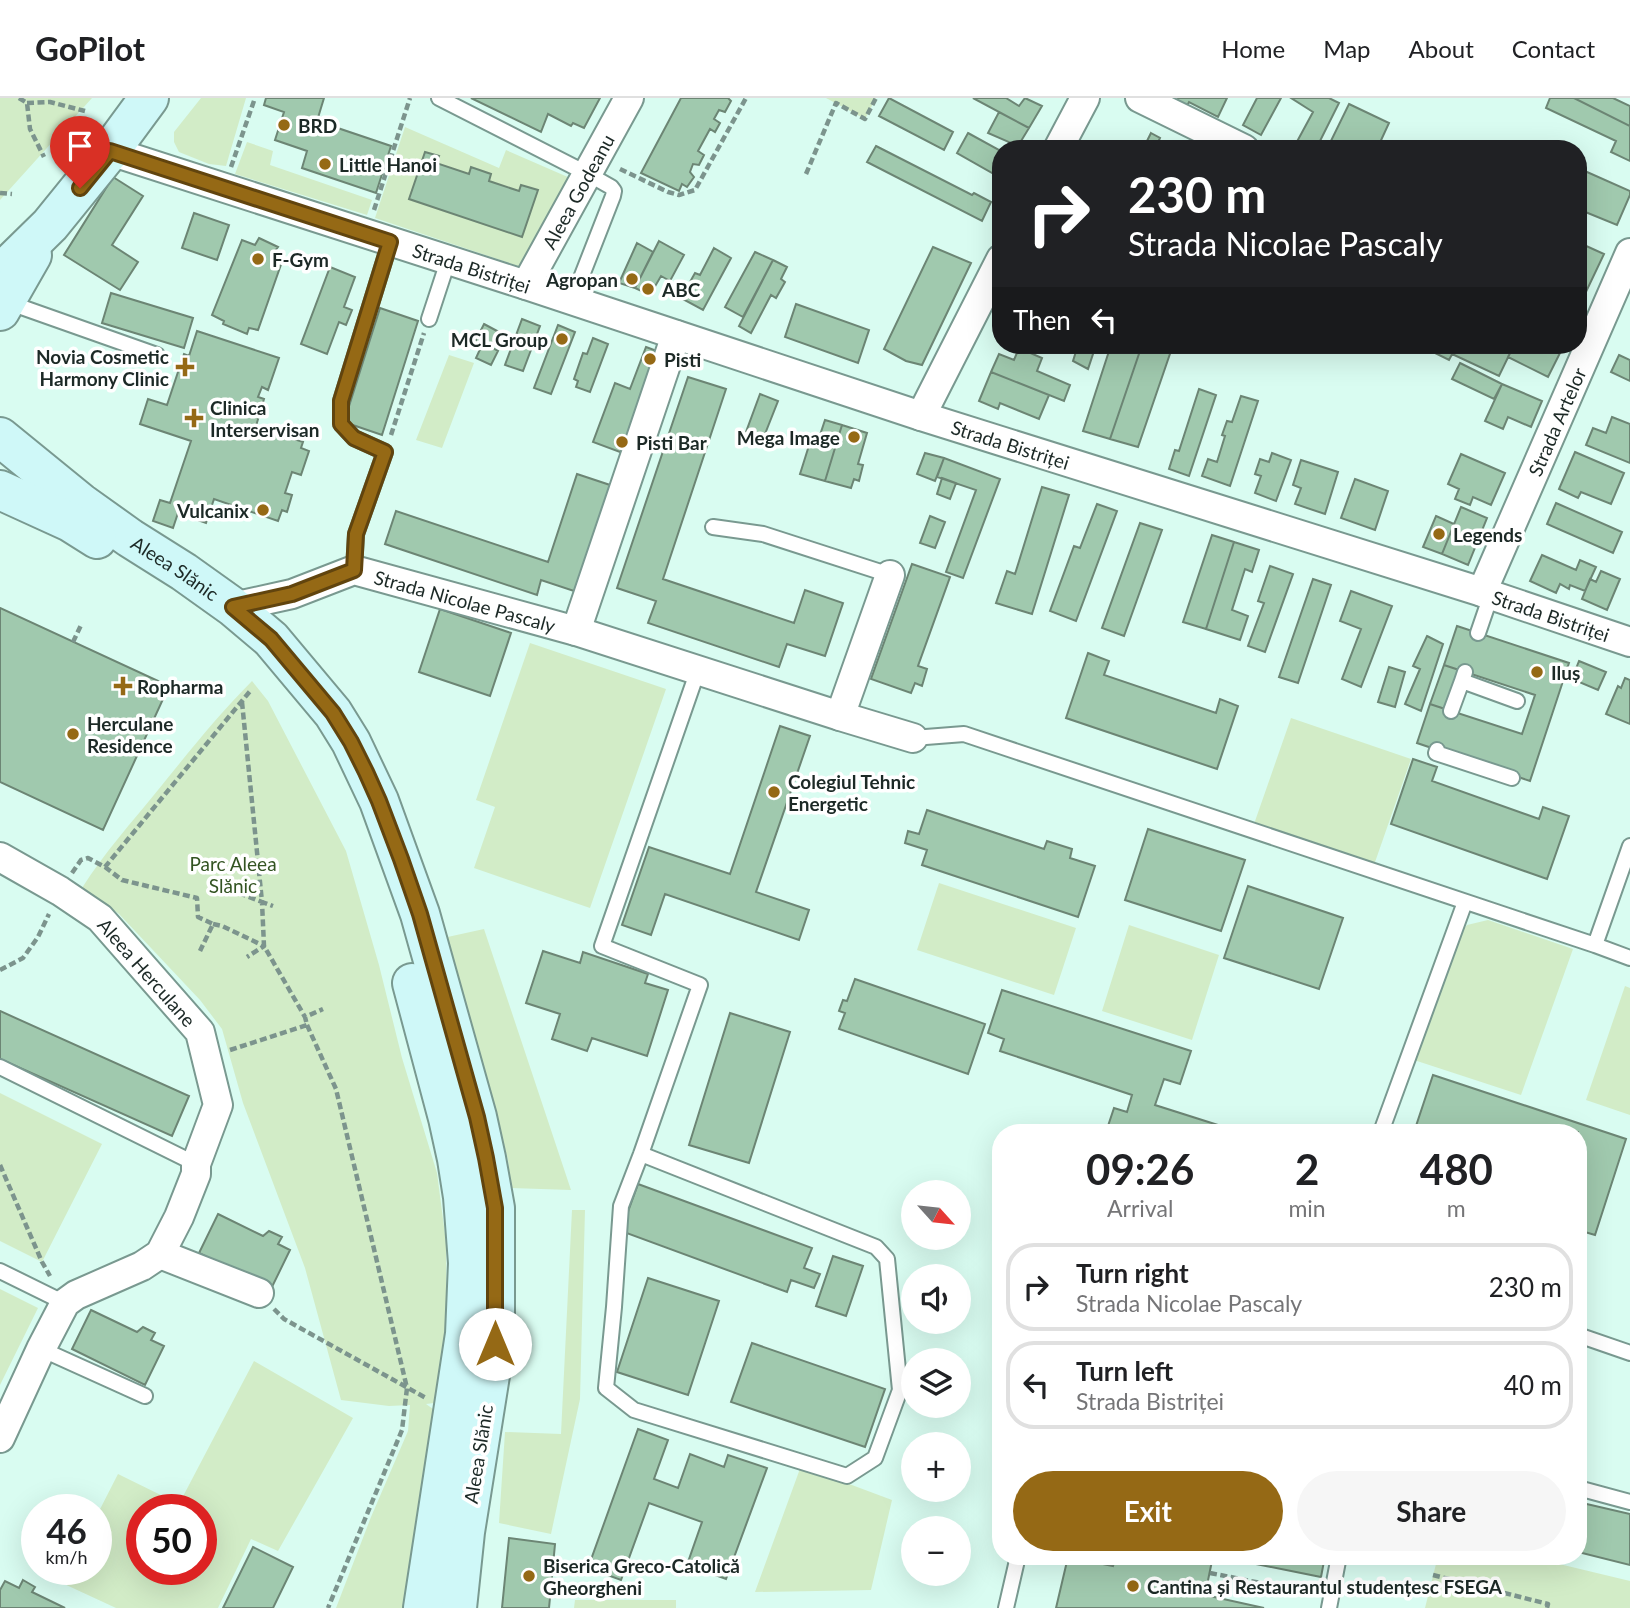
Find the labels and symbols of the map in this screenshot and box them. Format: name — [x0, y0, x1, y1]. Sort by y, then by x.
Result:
place label: BRD — [298, 114, 337, 137]
pin — [50, 116, 110, 188]
marker: BRD — [276, 117, 292, 133]
street label: Aleea Godeanu — [537, 130, 618, 253]
place label: Little Hanoi — [339, 153, 437, 176]
marker: Little Hanoi — [317, 156, 333, 172]
street label: Strada Bistriței — [410, 238, 534, 297]
place label: F-Gym — [272, 248, 329, 271]
marker: F-Gym — [250, 251, 266, 267]
place label: Agropan — [545, 268, 618, 291]
marker: Agropan — [624, 271, 640, 287]
place label: ABC — [661, 278, 701, 301]
marker: ABC — [640, 281, 656, 297]
place label: MCL Group — [451, 328, 548, 351]
marker: MCL Group — [554, 331, 570, 347]
place label: Novia Cosmetic Harmony Clinic — [36, 345, 169, 390]
place label: Pisti — [664, 348, 701, 371]
marker: Pisti — [642, 351, 658, 367]
marker: Novia Cosmetic Harmony Clinic — [175, 357, 195, 377]
street label: Strada Artelor — [1523, 364, 1590, 479]
place label: Clinica Interservisan — [210, 396, 319, 441]
marker: Clinica Interservisan — [184, 408, 204, 428]
street label: Strada Bistriței — [949, 415, 1072, 473]
place label: Mega Image — [737, 426, 840, 449]
marker: Mega Image — [846, 429, 862, 445]
place label: Pisti Bar — [636, 431, 708, 454]
marker: Pisti Bar — [614, 434, 630, 450]
place label: Vulcanix — [176, 499, 249, 522]
marker: Vulcanix — [255, 502, 271, 518]
place label: Legends — [1453, 523, 1522, 546]
marker: Legends — [1431, 526, 1447, 542]
street label: Aleea Slănic — [127, 531, 224, 605]
street label: Strada Nicolae Pascaly — [372, 565, 558, 636]
street label: Strada Bistriței — [1489, 585, 1613, 646]
place label: Iluș — [1551, 661, 1580, 684]
marker: Iluș — [1529, 664, 1545, 680]
place label: Ropharma — [137, 675, 223, 698]
marker: Ropharma — [115, 678, 131, 694]
place label: Herculane Residence — [87, 712, 173, 757]
marker: Herculane Residence — [65, 726, 81, 742]
place label: Colegiul Tehnic Energetic — [788, 770, 915, 815]
marker: Colegiul Tehnic Energetic — [766, 784, 782, 800]
park label: Parc Aleea Slănic — [189, 852, 277, 897]
street label: Aleea Herculane — [94, 913, 201, 1031]
north arrow — [901, 1180, 971, 1250]
position arrow — [458, 1307, 532, 1381]
street label: Aleea Slănic — [459, 1403, 497, 1505]
speed limit sign: 50 — [126, 1494, 217, 1585]
place label: Biserica Greco-Catolică Gheorgheni — [543, 1554, 740, 1599]
marker: Biserica Greco-Catolică Gheorgheni — [521, 1568, 537, 1584]
place label: Cantina și Restaurantul studențesc FSEGA — [1147, 1575, 1503, 1598]
marker: Cantina și Restaurantul studențesc FSEGA — [1125, 1578, 1141, 1594]

